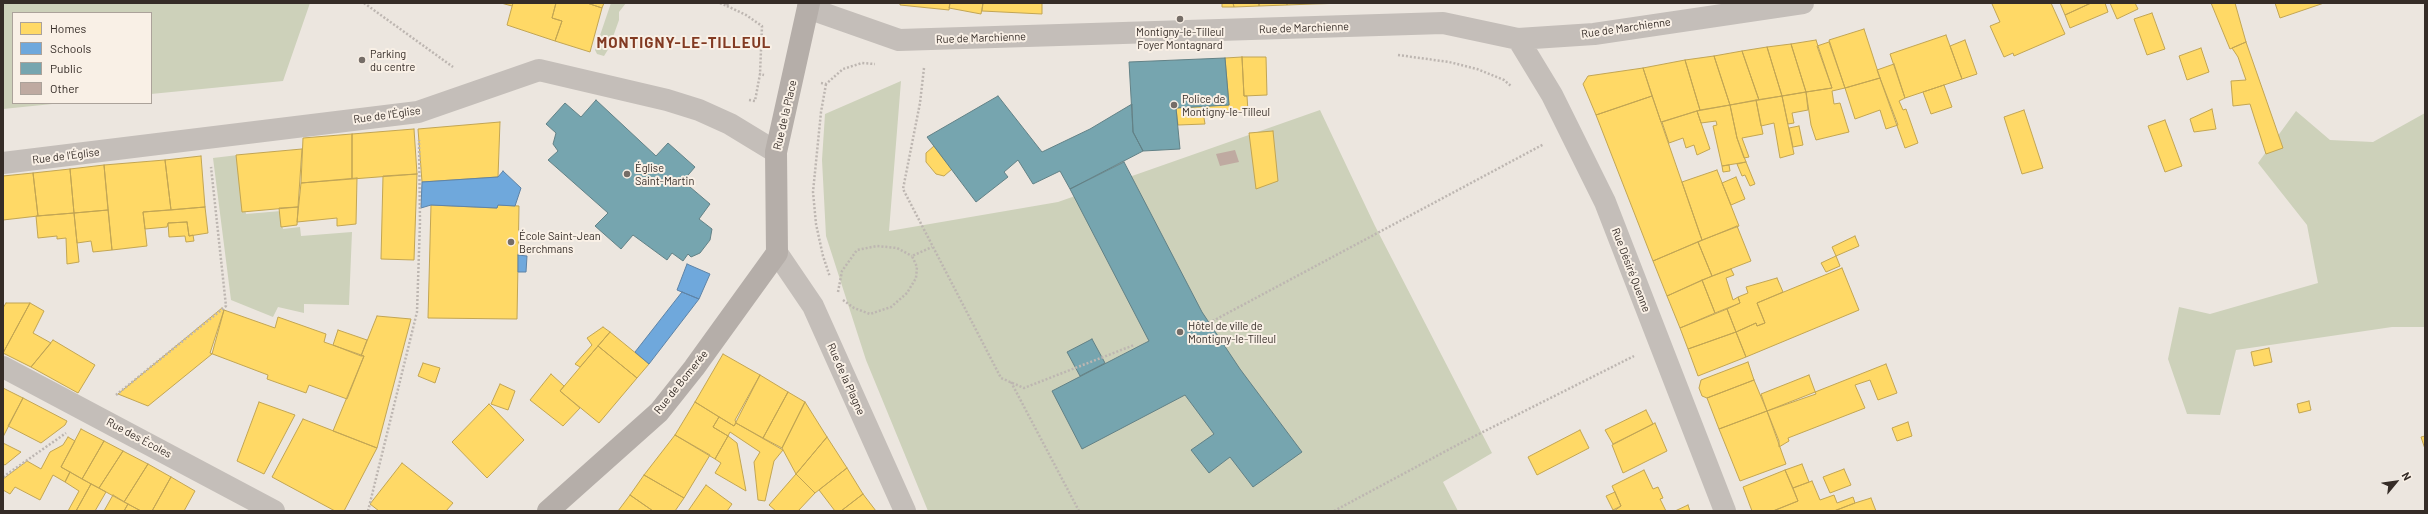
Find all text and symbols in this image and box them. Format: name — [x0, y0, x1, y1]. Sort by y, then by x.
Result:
legend — [12, 12, 152, 104]
marker: Montigny-le-Tilleul Foyer Montagnard — [1175, 14, 1185, 24]
street label: Rue de Marchienne — [1580, 15, 1672, 41]
street label: Rue de Marchienne — [1259, 20, 1349, 36]
text: Homes — [50, 21, 86, 35]
place label: Montigny-le-Tilleul Foyer Montagnard — [1136, 25, 1224, 51]
street label: Rue de Marchienne — [936, 30, 1026, 46]
district label: MONTIGNY-LE-TILLEUL — [597, 34, 771, 52]
text: Schools — [50, 41, 91, 55]
place label: Parking du centre — [370, 47, 415, 73]
marker: Parking du centre — [357, 55, 367, 65]
text: Public — [50, 61, 82, 75]
street label: Rue de la Place — [771, 79, 799, 151]
text: Other — [50, 81, 79, 95]
place label: Police de Montigny-le-Tilleul — [1182, 92, 1270, 118]
marker: Police de Montigny-le-Tilleul — [1169, 100, 1179, 110]
street label: Rue de l'Église — [353, 104, 421, 126]
street label: Rue de l'Église — [32, 145, 100, 167]
place label: Église Saint-Martin — [635, 161, 694, 187]
marker: Église Saint-Martin — [622, 169, 632, 179]
street label: Rue Désiré Quenne — [1609, 226, 1653, 314]
place label: École Saint-Jean Berchmans — [519, 229, 601, 255]
marker: École Saint-Jean Berchmans — [506, 237, 516, 247]
place label: Hôtel de ville de Montigny-le-Tilleul — [1188, 319, 1276, 345]
marker: Hôtel de ville de Montigny-le-Tilleul — [1175, 327, 1185, 337]
street label: Rue de la Plagne — [824, 341, 868, 417]
street label: Rue de Bomerée — [651, 347, 711, 417]
street label: Rue des Écoles — [104, 415, 174, 461]
north arrow — [2376, 462, 2416, 502]
text: N — [2399, 470, 2414, 482]

